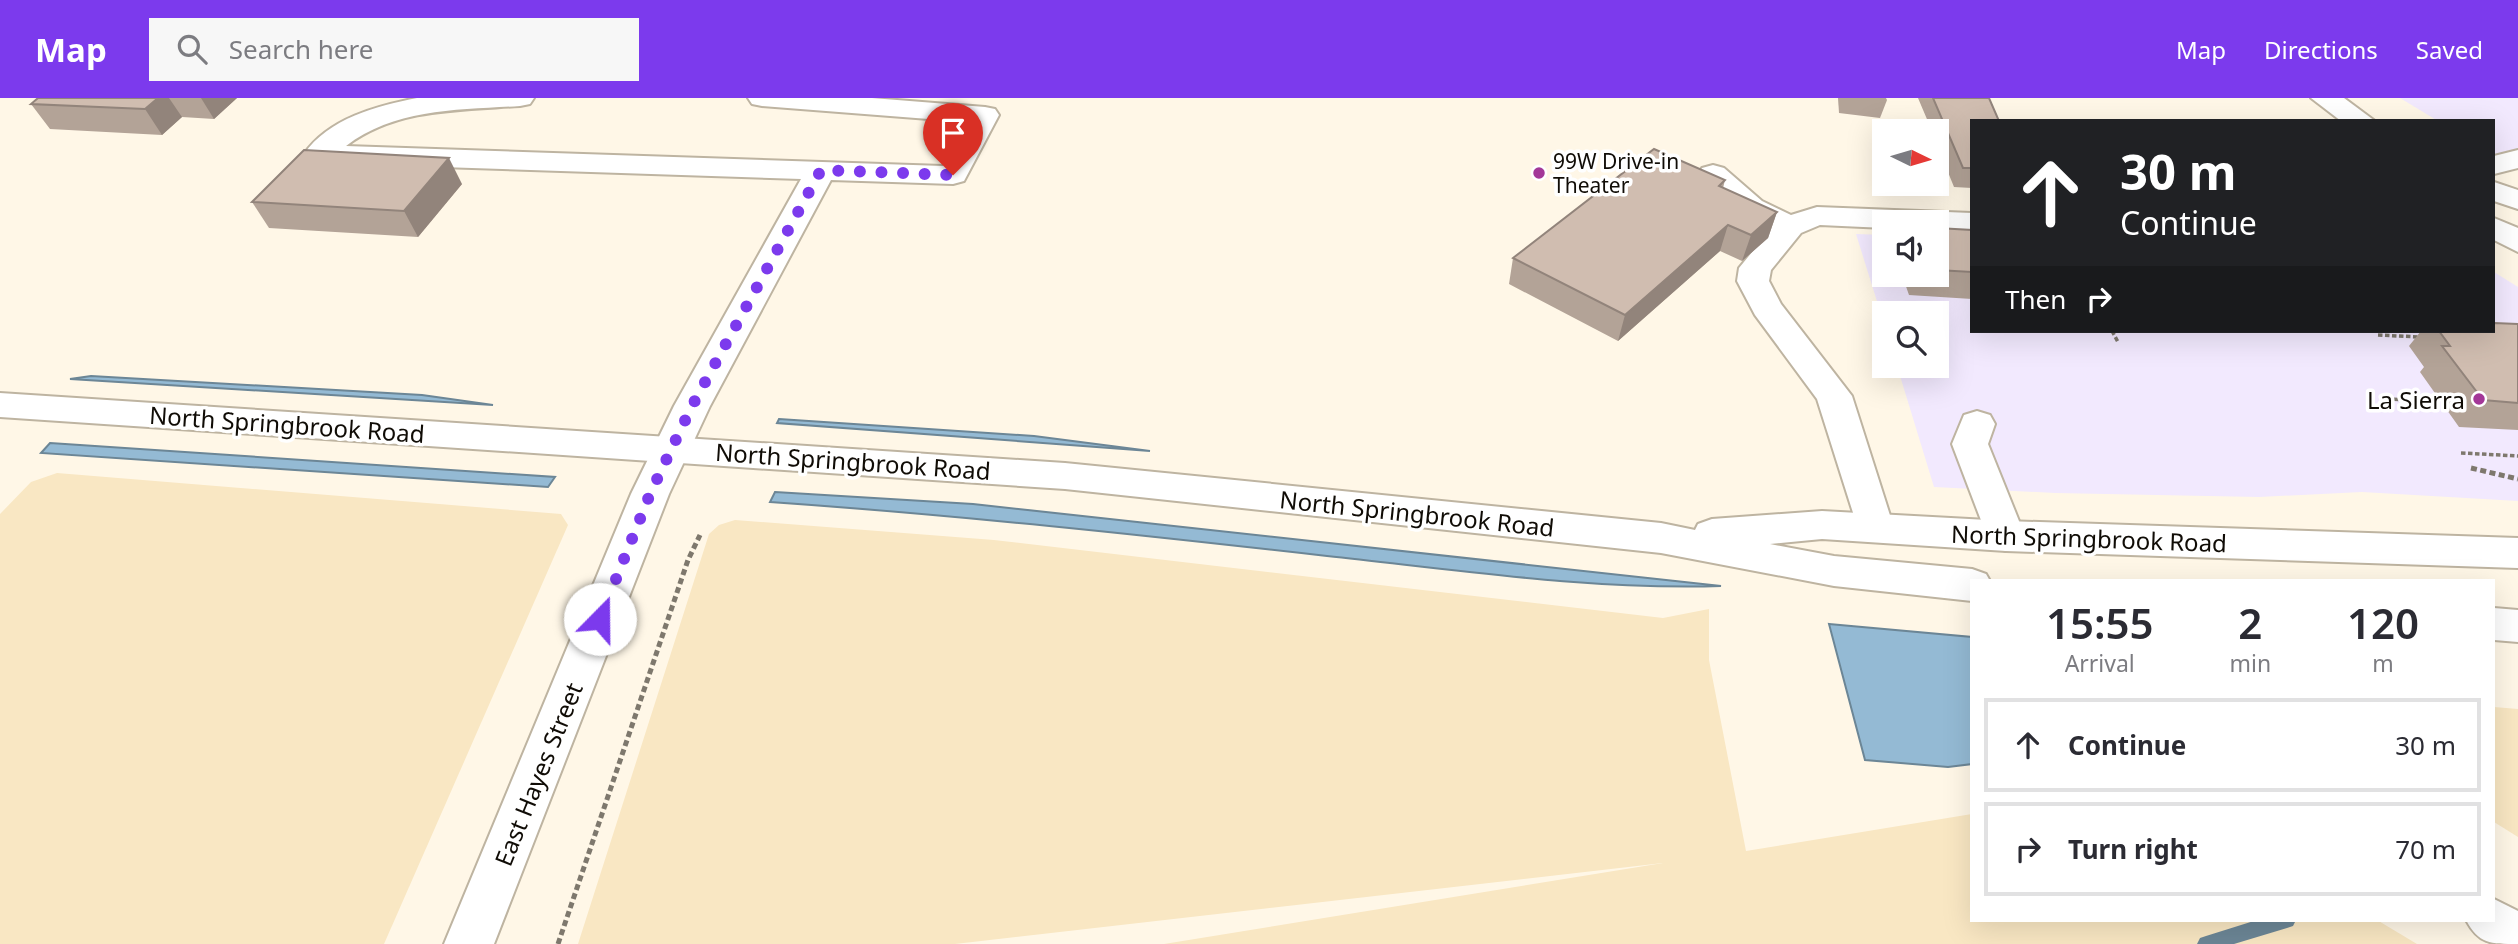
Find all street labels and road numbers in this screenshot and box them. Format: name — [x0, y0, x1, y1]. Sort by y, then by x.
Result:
street label: North Springbrook Road — [148, 398, 426, 450]
street label: North Springbrook Road — [714, 435, 992, 487]
street label: North Springbrook Road — [1278, 482, 1556, 544]
street label: North Springbrook Road — [1951, 517, 2227, 559]
street label: East Hayes Street — [486, 677, 590, 871]

